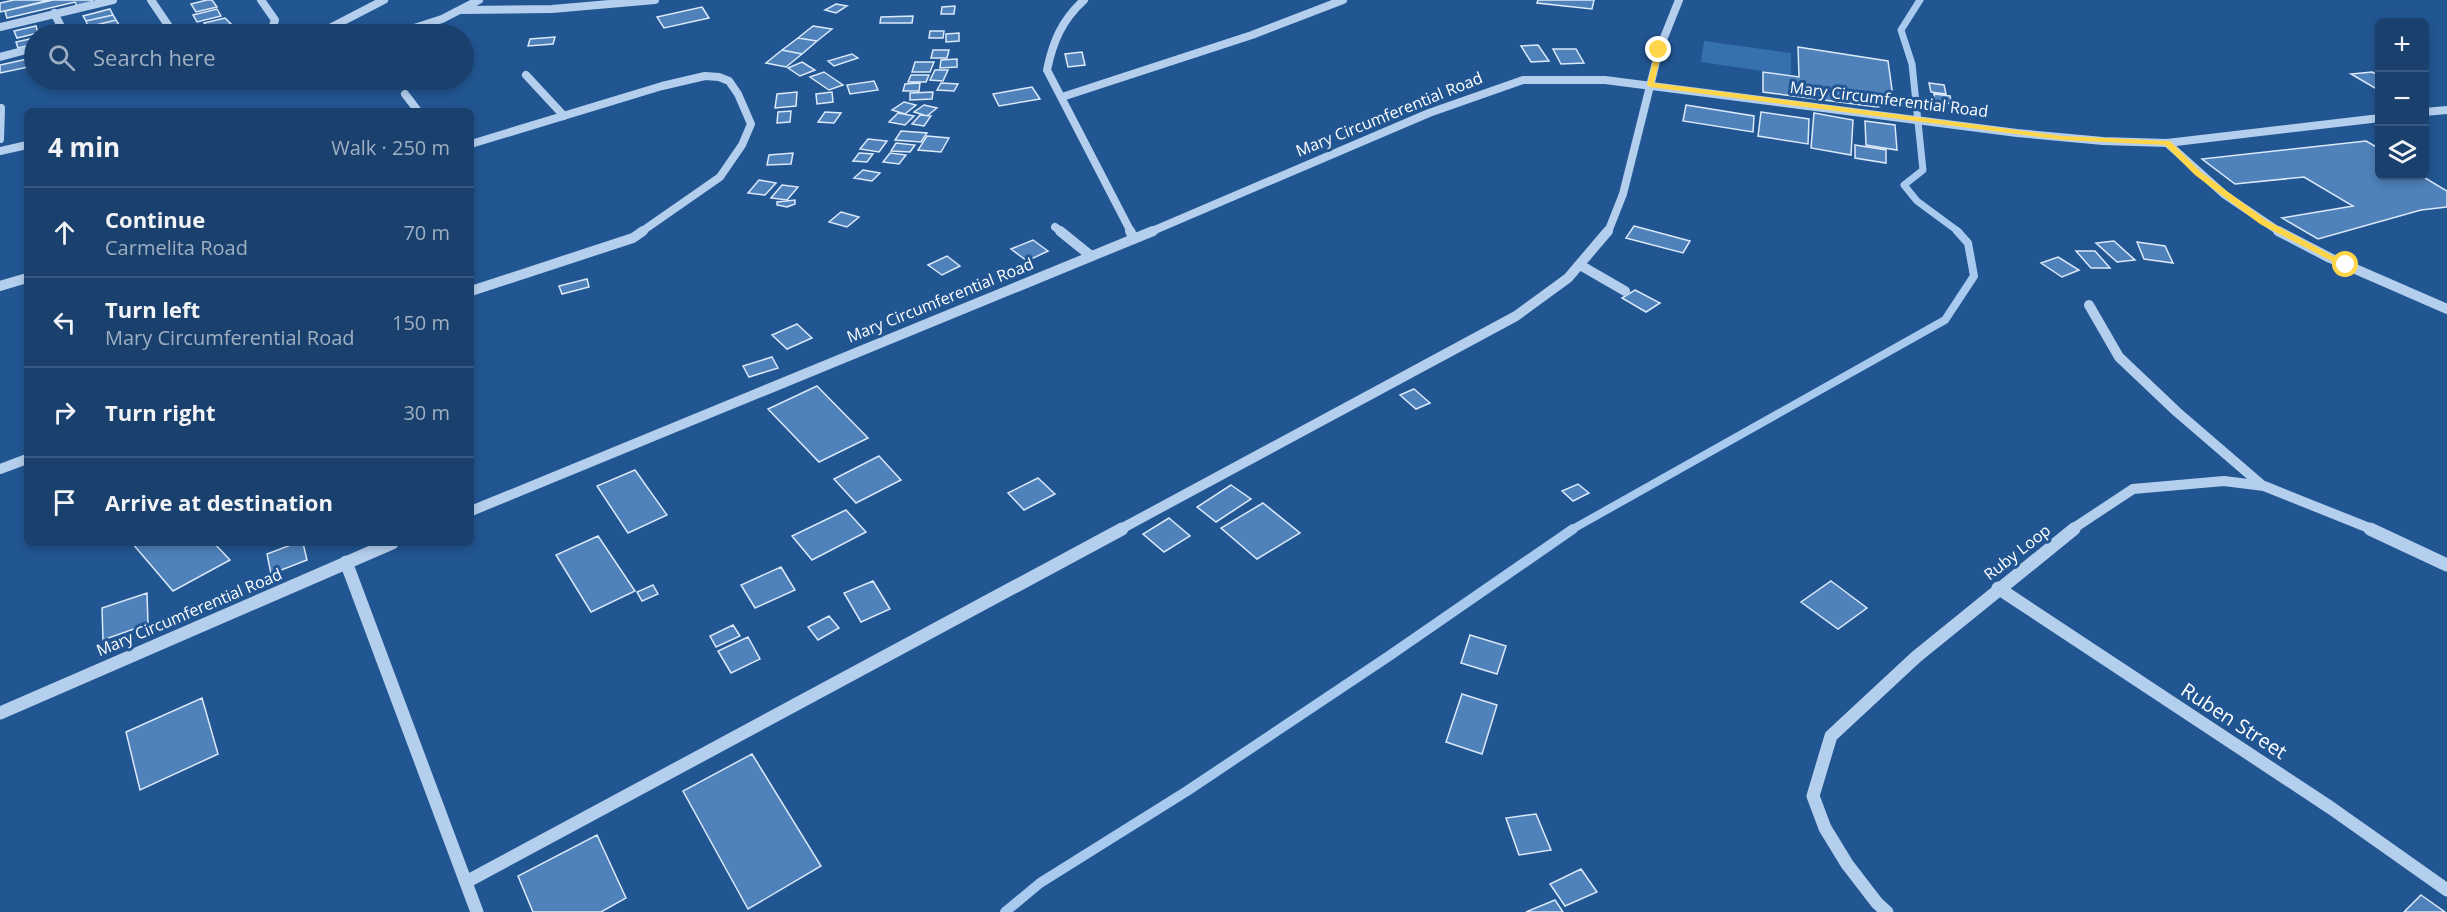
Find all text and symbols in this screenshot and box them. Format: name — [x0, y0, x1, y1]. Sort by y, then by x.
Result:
map controls — [2375, 18, 2429, 180]
button: + — [2375, 18, 2429, 72]
search box — [24, 24, 474, 90]
route end — [1645, 36, 1671, 62]
icon: search — [45, 41, 78, 74]
text: Search here — [93, 42, 216, 72]
street label: Mary Circumferential Road — [1292, 66, 1486, 162]
button: − — [2375, 72, 2429, 126]
street label: Mary Circumferential Road — [1789, 76, 1989, 122]
button: layers — [2375, 126, 2429, 180]
text: 4 min — [48, 129, 120, 165]
text: Walk · 250 m — [331, 134, 450, 161]
text: Continue — [105, 204, 205, 234]
icon: ahead — [48, 216, 81, 249]
text: 70 m — [403, 219, 450, 246]
text: Carmelita Road — [105, 234, 248, 261]
route start — [2332, 251, 2358, 277]
street label: Mary Circumferential Road — [843, 252, 1037, 348]
text: Turn left — [105, 294, 200, 324]
icon: left — [48, 306, 81, 339]
text: 150 m — [392, 309, 450, 336]
text: Mary Circumferential Road — [105, 324, 355, 351]
icon: right — [48, 396, 81, 429]
text: Turn right — [105, 397, 216, 427]
text: 30 m — [403, 399, 450, 426]
icon: arrive — [48, 486, 81, 519]
text: Arrive at destination — [105, 487, 333, 517]
street label: Ruby Loop — [1979, 519, 2055, 585]
street label: Mary Circumferential Road — [93, 563, 285, 661]
street label: Ruben Street — [2176, 676, 2293, 765]

